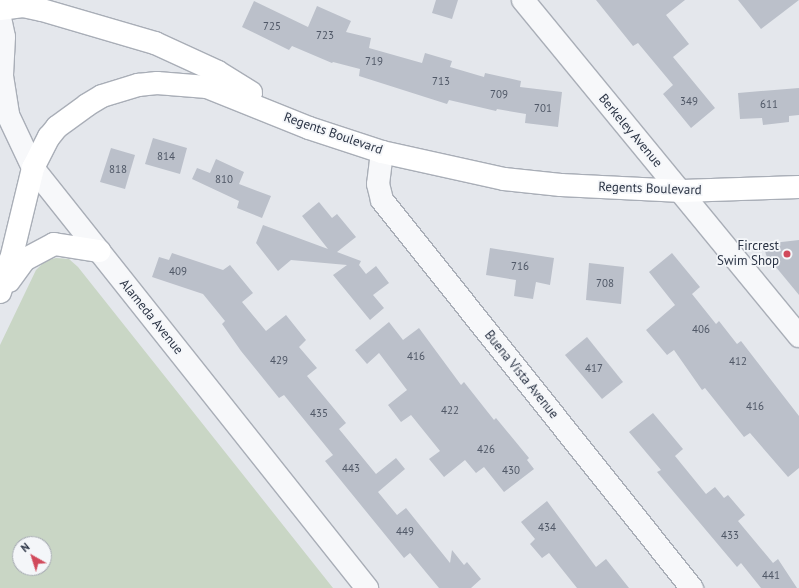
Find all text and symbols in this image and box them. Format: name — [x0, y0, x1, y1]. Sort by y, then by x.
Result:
house number: 725 — [263, 19, 281, 33]
house number: 723 — [316, 28, 334, 42]
house number: 719 — [365, 54, 383, 68]
house number: 713 — [432, 74, 450, 88]
house number: 709 — [490, 87, 508, 101]
street label: Berkeley Avenue — [595, 91, 665, 171]
house number: 349 — [680, 94, 698, 108]
house number: 611 — [760, 97, 778, 111]
house number: 701 — [534, 101, 552, 115]
street label: Regents Boulevard — [282, 110, 384, 158]
house number: 814 — [157, 149, 175, 163]
house number: 818 — [109, 162, 127, 176]
house number: 810 — [215, 172, 233, 186]
street label: Regents Boulevard — [598, 179, 702, 199]
place label: Fircrest Swim Shop — [717, 239, 779, 270]
marker: Fircrest Swim Shop — [782, 249, 792, 259]
house number: 716 — [511, 259, 529, 273]
house number: 409 — [169, 264, 187, 278]
street label: Alameda Avenue — [116, 276, 186, 358]
house number: 708 — [596, 276, 614, 290]
house number: 406 — [692, 322, 710, 336]
street label: Buena Vista Avenue — [480, 328, 562, 422]
house number: 416 — [407, 349, 425, 363]
house number: 429 — [270, 353, 288, 367]
house number: 412 — [729, 354, 747, 368]
house number: 417 — [585, 361, 603, 375]
house number: 416 — [746, 399, 764, 413]
house number: 422 — [441, 403, 459, 417]
house number: 435 — [310, 406, 328, 420]
house number: 426 — [477, 442, 495, 456]
house number: 443 — [342, 461, 360, 475]
house number: 430 — [502, 463, 520, 477]
house number: 434 — [538, 520, 556, 534]
house number: 449 — [396, 524, 414, 538]
house number: 433 — [721, 528, 739, 542]
north arrow — [12, 536, 52, 576]
text: N — [18, 540, 32, 555]
house number: 441 — [762, 568, 780, 582]

